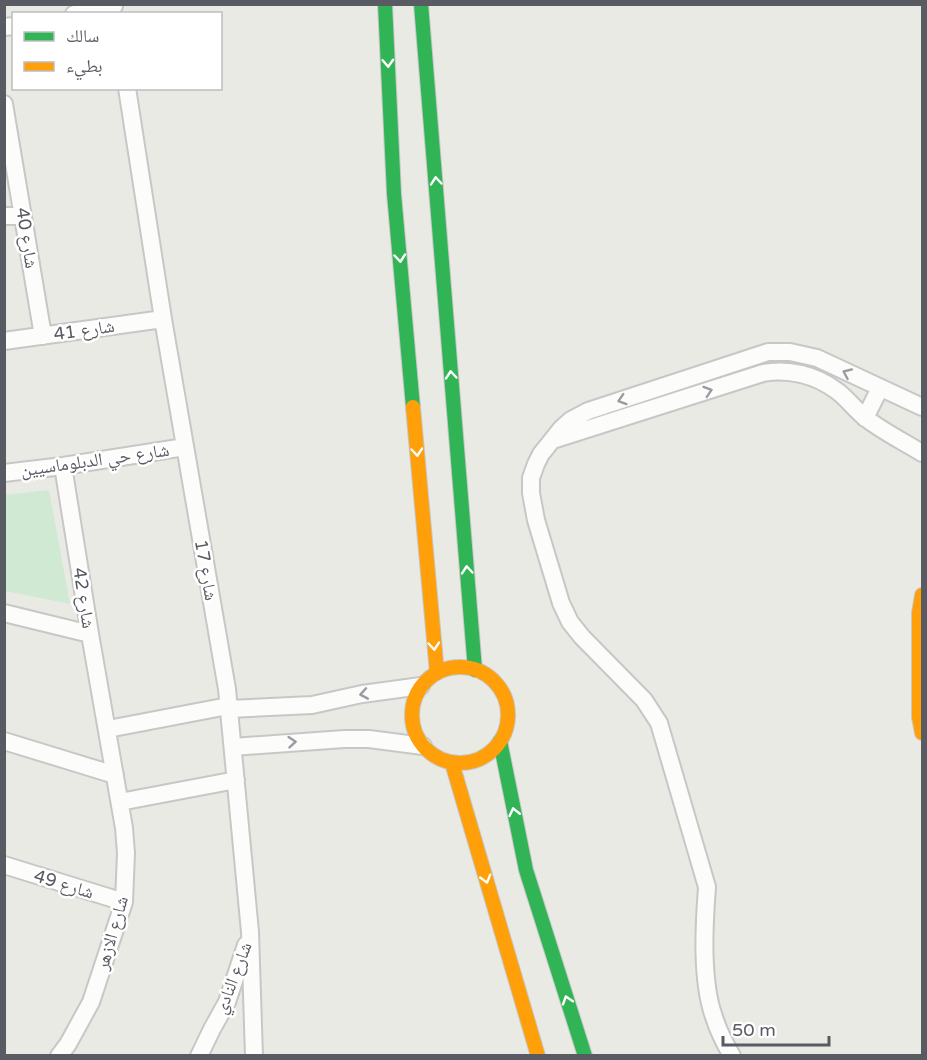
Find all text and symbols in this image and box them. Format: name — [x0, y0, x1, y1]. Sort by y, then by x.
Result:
legend — [12, 12, 222, 90]
text: سالك — [66, 25, 99, 47]
text: بطيء — [66, 55, 103, 81]
one-way arrow — [382, 58, 395, 67]
one-way arrow — [429, 176, 442, 185]
street label: شارع 40 — [11, 206, 43, 270]
one-way arrow — [393, 253, 406, 262]
street label: شارع 41 — [52, 315, 116, 345]
one-way arrow — [842, 368, 853, 380]
one-way arrow — [445, 371, 458, 380]
one-way arrow — [702, 385, 713, 398]
one-way arrow — [617, 393, 628, 405]
street label: شارع حي الدبلوماسيين — [19, 439, 171, 485]
one-way arrow — [410, 447, 423, 456]
street label: شارع 17 — [190, 538, 222, 602]
one-way arrow — [461, 565, 474, 574]
street label: شارع 42 — [68, 566, 100, 630]
one-way arrow — [427, 641, 440, 651]
one-way arrow — [359, 688, 368, 700]
one-way arrow — [287, 736, 296, 749]
one-way arrow — [508, 808, 521, 818]
street label: شارع 49 — [31, 864, 97, 904]
one-way arrow — [479, 873, 491, 884]
street label: شارع الازهر — [91, 894, 133, 973]
street label: شارع النادي — [209, 939, 260, 1018]
one-way arrow — [562, 995, 575, 1006]
scale bar — [723, 1009, 830, 1047]
text: 50 m — [732, 1019, 776, 1041]

